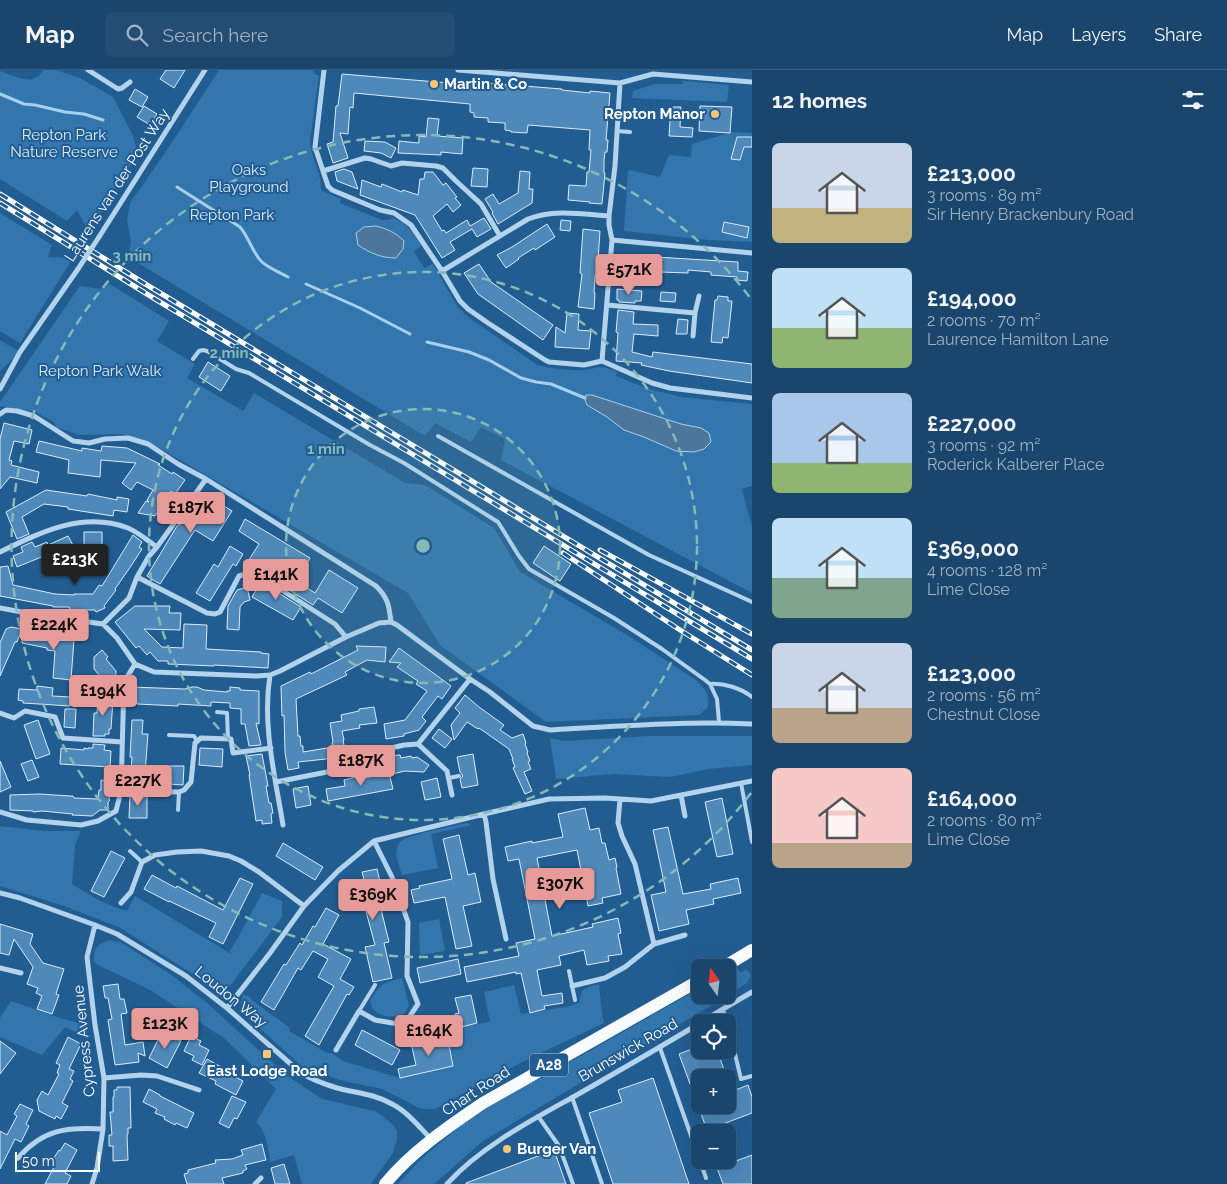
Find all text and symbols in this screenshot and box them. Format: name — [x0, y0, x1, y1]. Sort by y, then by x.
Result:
search box — [105, 12, 455, 57]
text: Map — [25, 20, 75, 49]
icon: search — [123, 21, 151, 49]
text: Search here — [163, 24, 268, 46]
text: Map — [1007, 24, 1043, 45]
text: Layers — [1071, 24, 1126, 45]
text: Share — [1154, 24, 1202, 45]
place label: Martin & Co — [444, 75, 527, 93]
marker: Martin & Co — [428, 78, 440, 90]
icon: filters — [1179, 86, 1207, 114]
text: 12 homes — [772, 88, 867, 113]
street label: Laurens van der Post Way — [61, 105, 173, 265]
place label: Repton Manor — [604, 105, 705, 123]
marker: Repton Manor — [709, 108, 721, 120]
park label: Repton Park Nature Reserve — [10, 126, 118, 161]
park label: Oaks Playground — [209, 161, 289, 196]
text: £213,000 — [927, 161, 1016, 186]
icon: home — [812, 163, 872, 223]
text: 3 rooms · 89 m² — [927, 186, 1042, 205]
text: Sir Henry Brackenbury Road — [927, 205, 1134, 224]
park label: Repton Park — [190, 206, 274, 224]
text: 3 min — [113, 247, 151, 265]
pin: £571K — [594, 254, 664, 296]
text: £571K — [606, 260, 652, 279]
text: £194,000 — [927, 286, 1017, 311]
icon: home — [812, 288, 872, 348]
text: 2 rooms · 70 m² — [927, 311, 1041, 330]
text: Laurence Hamilton Lane — [927, 330, 1109, 349]
text: 2 min — [210, 344, 248, 362]
park label: Repton Park Walk — [39, 362, 162, 380]
text: £227,000 — [927, 411, 1016, 436]
icon: home — [812, 413, 872, 473]
text: 3 rooms · 92 m² — [927, 436, 1040, 455]
text: 1 min — [307, 440, 345, 458]
text: Roderick Kalberer Place — [927, 455, 1104, 474]
pin: £187K — [156, 492, 226, 534]
text: £187K — [168, 498, 214, 517]
text: £369,000 — [927, 536, 1019, 561]
centre of rings — [414, 537, 432, 555]
icon: home — [812, 538, 872, 598]
pin: £213K — [40, 544, 110, 586]
text: £213K — [52, 550, 98, 569]
pin: £141K — [241, 558, 311, 601]
text: 4 rooms · 128 m² — [927, 561, 1048, 580]
text: £141K — [254, 565, 298, 584]
text: Lime Close — [927, 580, 1010, 599]
pin: £224K — [19, 608, 89, 651]
text: £224K — [31, 615, 77, 634]
text: £123,000 — [927, 661, 1016, 686]
icon: home — [812, 663, 872, 723]
pin: £194K — [68, 674, 138, 717]
text: £194K — [80, 681, 126, 700]
text: 2 rooms · 56 m² — [927, 686, 1041, 705]
text: Chestnut Close — [927, 705, 1040, 724]
pin: £187K — [326, 744, 396, 787]
text: £187K — [338, 751, 384, 770]
pin: £227K — [103, 764, 173, 807]
text: £227K — [115, 771, 161, 790]
text: £164,000 — [927, 786, 1017, 811]
icon: home — [812, 788, 872, 848]
text: 2 rooms · 80 m² — [927, 811, 1042, 830]
text: Lime Close — [927, 830, 1010, 849]
pin: £307K — [525, 868, 595, 910]
text: £307K — [536, 874, 584, 893]
pin: £369K — [338, 878, 408, 921]
text: £369K — [349, 885, 397, 904]
north arrow — [691, 959, 736, 1004]
map controls — [691, 959, 736, 1169]
street label: Loudon Way — [191, 962, 271, 1032]
street label: Cypress Avenue — [69, 984, 99, 1098]
pin: £123K — [130, 1008, 200, 1050]
text: £123K — [142, 1014, 188, 1033]
pin: £164K — [394, 1014, 464, 1057]
street label: Brunswick Road — [575, 1014, 681, 1086]
button: locate — [691, 1014, 736, 1059]
text: £164K — [406, 1021, 452, 1040]
marker: East Lodge Road — [261, 1048, 273, 1060]
road number: A28 — [530, 1054, 568, 1076]
place label: East Lodge Road — [207, 1062, 328, 1080]
street label: Chart Road — [439, 1062, 513, 1120]
button: + — [691, 1069, 736, 1114]
button: − — [691, 1124, 736, 1169]
place label: Burger Van — [517, 1140, 596, 1158]
marker: Burger Van — [501, 1143, 513, 1155]
scale bar — [15, 1149, 100, 1172]
text: 50 m — [22, 1153, 55, 1169]

